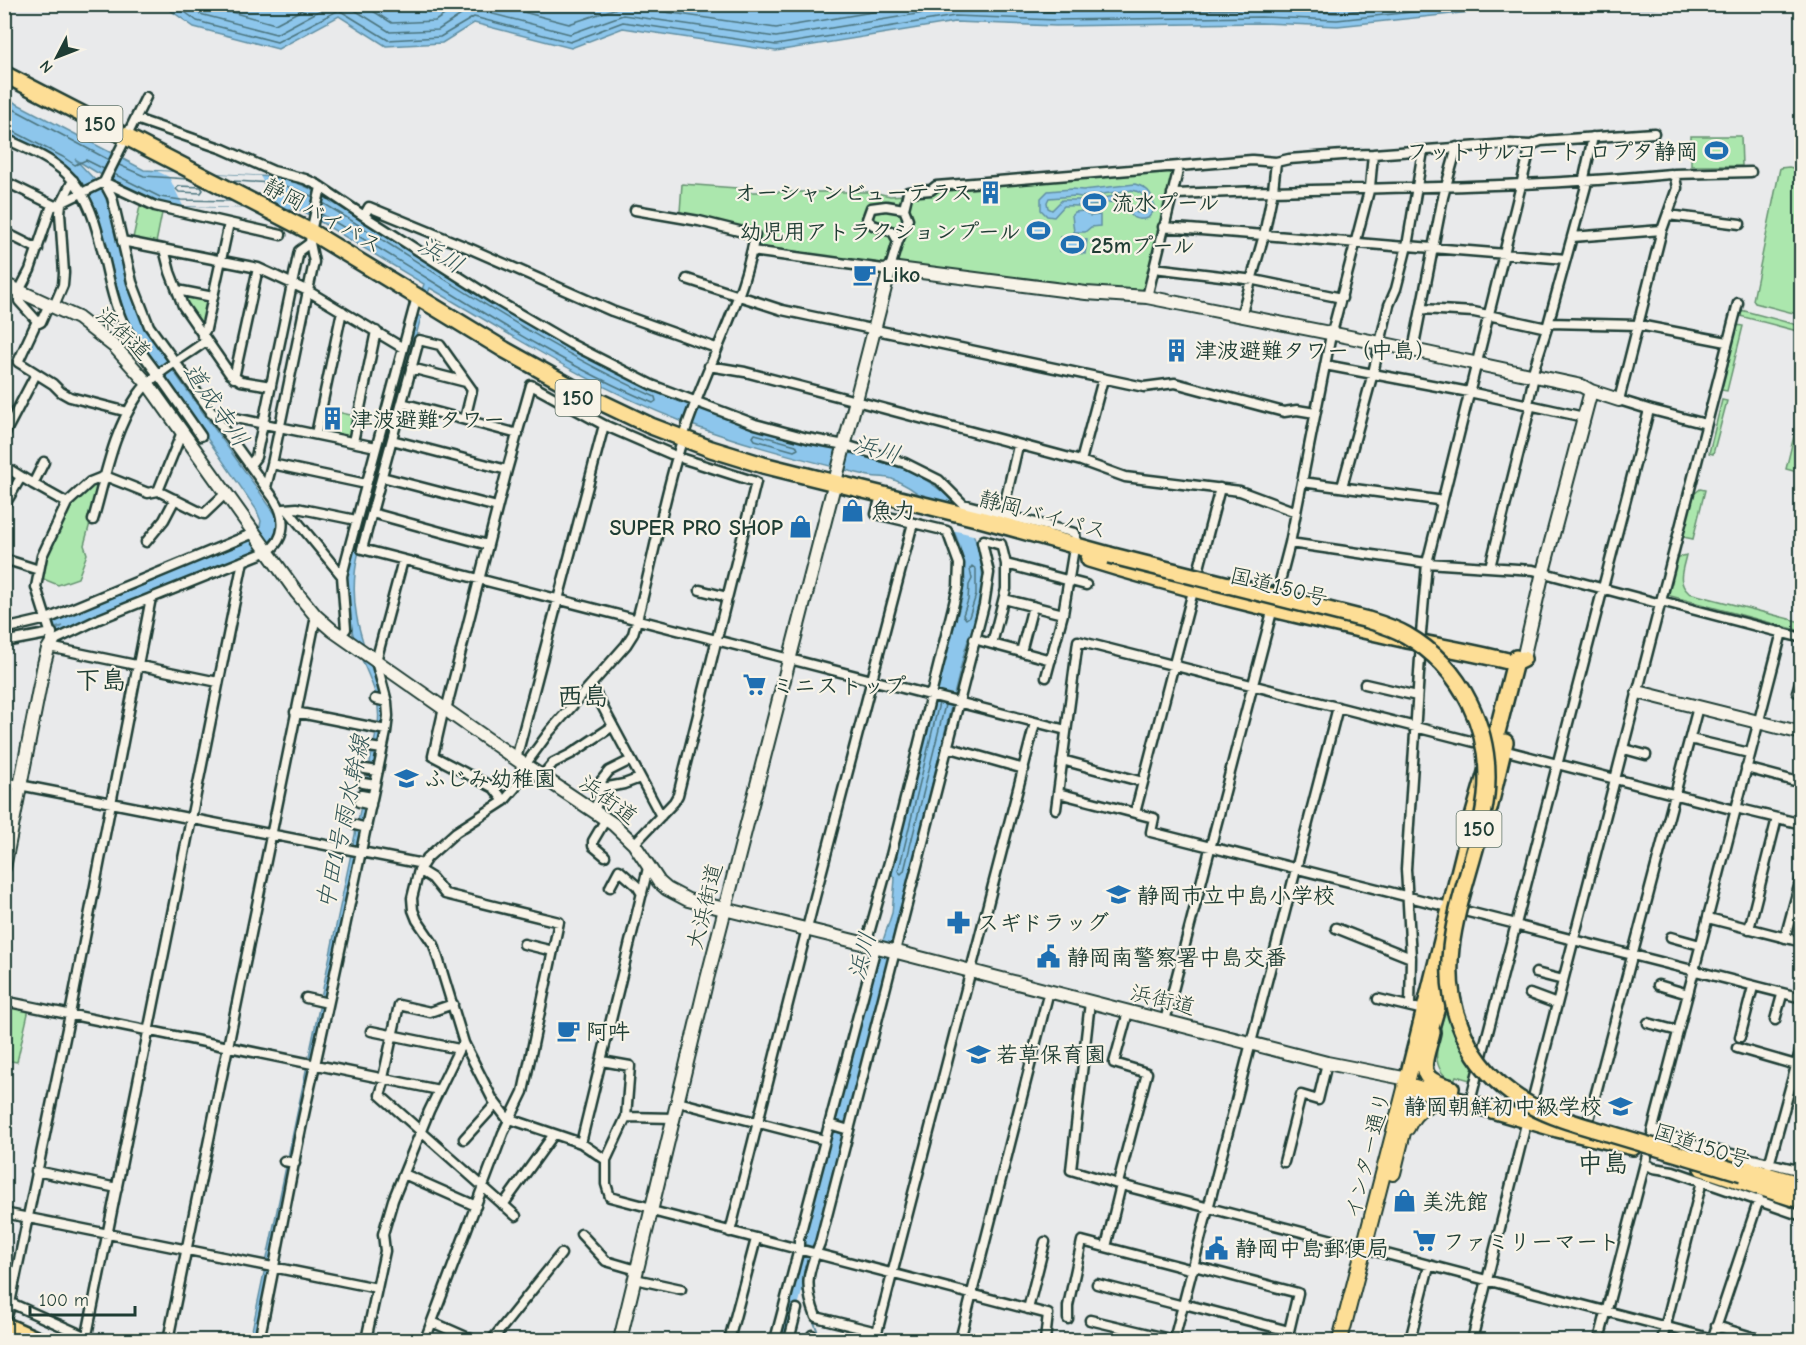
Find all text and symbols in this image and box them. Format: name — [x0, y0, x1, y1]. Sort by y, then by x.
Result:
north arrow — [27, 27, 87, 87]
text: N — [36, 56, 57, 76]
road number: 150 — [78, 106, 122, 142]
sports icon: フットサルコート ロプタ静岡 — [1703, 138, 1729, 164]
place label: フットサルコート ロプタ静岡 — [1406, 139, 1698, 165]
street label: 静岡バイパス — [259, 173, 386, 259]
building icon: オーシャンビューテラス — [978, 179, 1004, 205]
place label: オーシャンビューテラス — [734, 180, 973, 206]
sports icon: 流水プール — [1081, 189, 1107, 215]
place label: 流水プール — [1112, 190, 1220, 216]
sports icon: 幼児用アトラクションプール — [1026, 218, 1052, 244]
place label: 幼児用アトラクションプール — [739, 219, 1021, 245]
water label: 浜川 — [413, 231, 469, 279]
sports icon: 25mプール — [1060, 232, 1086, 258]
place label: 25mプール — [1091, 233, 1195, 259]
cafe icon: Liko — [851, 261, 877, 287]
place label: Liko — [882, 262, 920, 288]
street label: 浜街道 — [90, 302, 156, 366]
building icon: 津波避難タワー（中島） — [1164, 337, 1190, 363]
place label: 津波避難タワー（中島） — [1195, 338, 1437, 364]
water label: 道成寺川 — [177, 358, 255, 452]
road number: 150 — [556, 380, 600, 416]
building icon: 津波避難タワー — [320, 406, 346, 432]
place label: 津波避難タワー — [351, 407, 505, 433]
water label: 浜川 — [850, 429, 904, 469]
street label: 静岡バイパス — [976, 485, 1110, 545]
shop icon: 魚力 — [840, 497, 866, 523]
place label: 魚力 — [871, 498, 915, 524]
shop icon: SUPER PRO SHOP — [788, 514, 814, 540]
place label: SUPER PRO SHOP — [610, 515, 783, 541]
street label: 国道150号 — [1227, 562, 1330, 612]
district label: 下島 — [75, 666, 127, 696]
supermarket icon: ミニストップ — [741, 672, 767, 698]
place label: ミニストップ — [772, 673, 906, 699]
district label: 西島 — [557, 682, 609, 712]
water label: 中田1号雨水幹線 — [311, 731, 375, 912]
school or university icon: ふじみ幼稚園 — [393, 765, 419, 791]
place label: ふじみ幼稚園 — [424, 766, 556, 792]
street label: 浜街道 — [574, 770, 643, 830]
road number: 150 — [1456, 811, 1502, 847]
street label: 大浜街道 — [682, 860, 728, 952]
school or university icon: 静岡市立中島小学校 — [1106, 882, 1132, 908]
place label: 静岡市立中島小学校 — [1137, 883, 1335, 909]
pharmacy icon: スギドラッグ — [946, 909, 972, 935]
place label: スギドラッグ — [977, 910, 1109, 936]
water label: 浜川 — [842, 929, 882, 983]
public building icon: 静岡南警察署中島交番 — [1036, 944, 1062, 970]
place label: 静岡南警察署中島交番 — [1067, 945, 1287, 971]
street label: 浜街道 — [1128, 979, 1198, 1021]
cafe icon: 阿吽 — [555, 1018, 581, 1044]
place label: 阿吽 — [586, 1019, 630, 1045]
school or university icon: 若草保育園 — [965, 1041, 991, 1067]
place label: 若草保育園 — [996, 1042, 1106, 1068]
street label: インター通り — [1339, 1088, 1396, 1222]
school or university icon: 静岡朝鮮初中級学校 — [1607, 1093, 1633, 1119]
place label: 静岡朝鮮初中級学校 — [1404, 1094, 1602, 1120]
street label: 国道150号 — [1650, 1118, 1753, 1174]
district label: 中島 — [1577, 1149, 1629, 1179]
shop icon: 美洗館 — [1391, 1188, 1417, 1214]
place label: 美洗館 — [1422, 1189, 1488, 1215]
supermarket icon: ファミリーマート — [1412, 1228, 1438, 1254]
place label: ファミリーマート — [1443, 1229, 1620, 1255]
public building icon: 静岡中島郵便局 — [1204, 1235, 1230, 1261]
place label: 静岡中島郵便局 — [1235, 1236, 1389, 1262]
scale bar — [30, 1279, 135, 1317]
text: 100 m — [39, 1290, 89, 1311]

